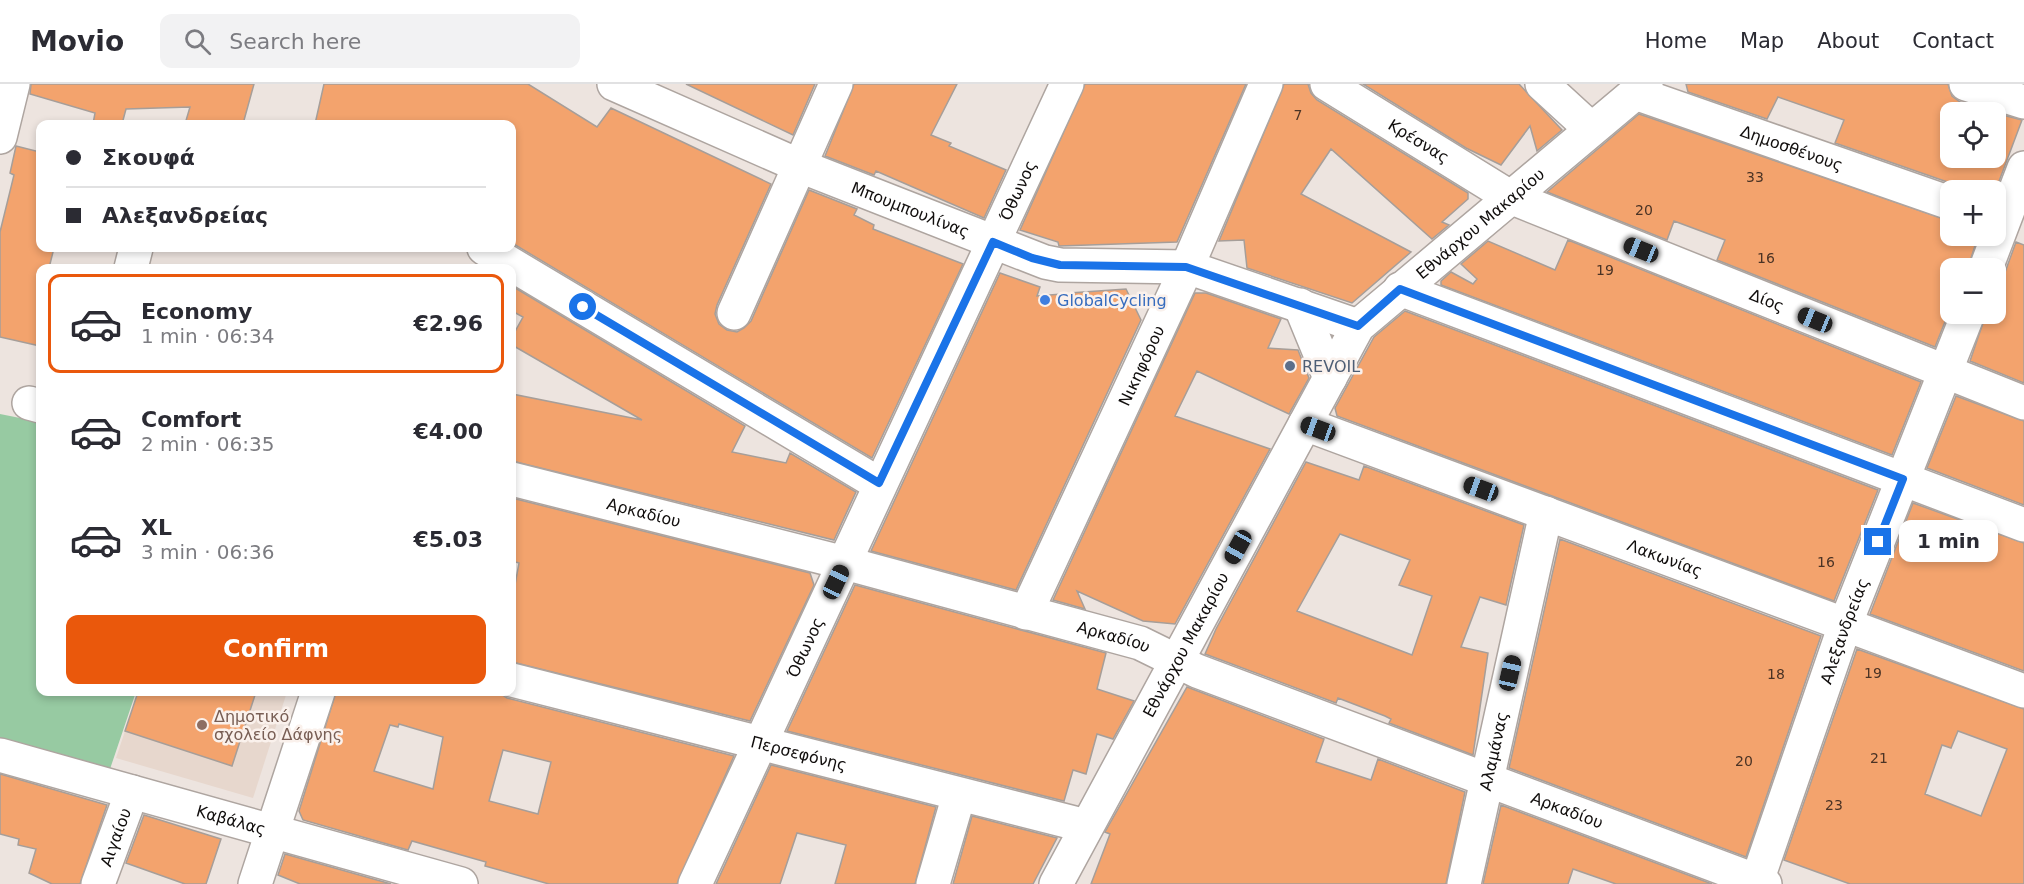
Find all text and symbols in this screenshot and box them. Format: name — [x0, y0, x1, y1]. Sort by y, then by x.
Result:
search box — [160, 14, 580, 68]
text: Movio — [30, 25, 124, 58]
icon: search — [181, 25, 214, 58]
text: Search here — [229, 29, 361, 54]
text: Home — [1645, 29, 1707, 53]
text: Map — [1740, 29, 1784, 53]
text: About — [1817, 29, 1879, 53]
text: Contact — [1912, 29, 1994, 53]
map controls — [1940, 102, 2006, 324]
button: locate — [1940, 102, 2006, 168]
house number: 7 — [1294, 107, 1302, 123]
street label: Κρέσνας — [1385, 115, 1453, 167]
street label: Δημοσθένους — [1738, 122, 1845, 175]
text: Σκουφά — [102, 145, 195, 170]
street label: Όθωνος — [995, 157, 1040, 225]
street label: Εθνάρχου Μακαρίου — [1412, 164, 1549, 283]
house number: 33 — [1746, 169, 1764, 185]
street label: Μπουμπουλίνας — [849, 178, 972, 241]
button: + — [1940, 180, 2006, 246]
house number: 20 — [1635, 202, 1653, 218]
text: Αλεξανδρείας — [102, 203, 268, 228]
car — [1621, 235, 1661, 265]
house number: 16 — [1757, 250, 1775, 266]
button: − — [1940, 258, 2006, 324]
house number: 19 — [1596, 262, 1614, 278]
street label: Δίος — [1747, 285, 1787, 316]
place label: GlobalCycling — [1057, 291, 1167, 310]
route start — [569, 293, 596, 320]
marker: GlobalCycling — [1038, 293, 1052, 307]
icon: car — [69, 297, 123, 351]
text: Economy — [141, 299, 252, 324]
car — [1795, 305, 1835, 335]
text: €2.96 — [413, 311, 483, 336]
street label: Νικηφόρου — [1115, 322, 1168, 409]
text: 1 min · 06:34 — [141, 324, 275, 348]
place label: REVOIL — [1302, 357, 1360, 376]
marker: REVOIL — [1283, 359, 1297, 373]
icon: car — [69, 405, 123, 459]
text: Comfort — [141, 407, 241, 432]
car — [1298, 414, 1338, 444]
text: €4.00 — [413, 419, 483, 444]
text: 2 min · 06:35 — [141, 432, 275, 456]
car — [1461, 474, 1501, 504]
street label: Αρκαδίου — [605, 494, 683, 531]
icon: car — [69, 513, 123, 567]
text: XL — [141, 515, 172, 540]
callout: 1 min — [1899, 521, 1998, 563]
text: €5.03 — [413, 527, 483, 552]
car — [1221, 527, 1255, 567]
route end — [1864, 528, 1891, 555]
text: 1 min — [1917, 529, 1980, 553]
street label: Λακωνίας — [1625, 536, 1705, 581]
text: 3 min · 06:36 — [141, 540, 275, 564]
house number: 16 — [1817, 554, 1835, 570]
car — [820, 562, 852, 602]
street label: Εθνάρχου Μακαρίου — [1139, 569, 1233, 721]
street label: Αλεξανδρείας — [1816, 575, 1873, 686]
street label: Όθωνος — [783, 614, 828, 682]
button: Confirm — [66, 615, 486, 684]
street label: Αρκαδίου — [1075, 617, 1153, 657]
car — [1497, 653, 1523, 693]
house number: 19 — [1864, 665, 1882, 681]
house number: 18 — [1767, 666, 1785, 682]
place label: Δημοτικό σχολείο Δάφνης — [214, 707, 342, 744]
street label: Αλαμάνας — [1476, 710, 1512, 793]
marker: Δημοτικό σχολείο Δάφνης — [195, 718, 209, 732]
street label: Περσεφόνης — [749, 732, 849, 775]
house number: 21 — [1870, 750, 1888, 766]
house number: 20 — [1735, 753, 1753, 769]
street label: Αρκαδίου — [1528, 788, 1606, 832]
house number: 23 — [1825, 797, 1843, 813]
street label: Καβάλας — [194, 801, 268, 839]
street label: Αιγαίου — [96, 805, 135, 869]

